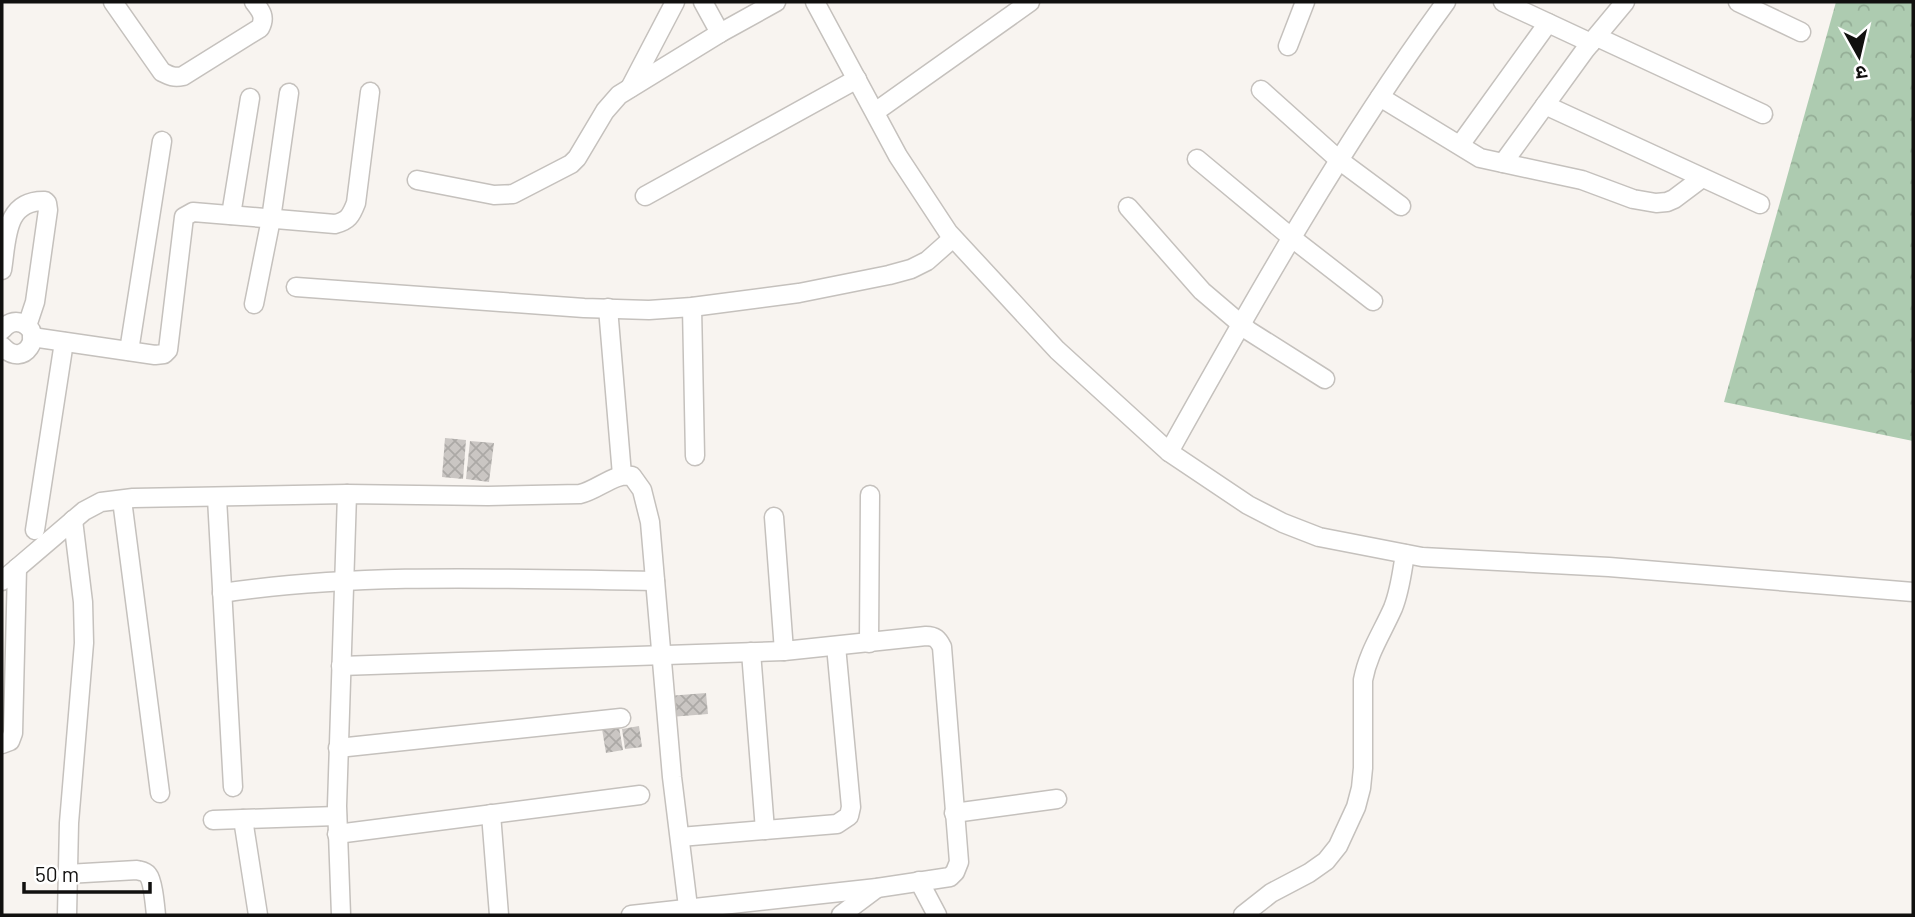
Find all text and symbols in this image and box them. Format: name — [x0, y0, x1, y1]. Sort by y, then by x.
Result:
north arrow — [1824, 21, 1894, 91]
text: उ — [1853, 61, 1869, 86]
scale bar — [24, 850, 150, 894]
text: 50 m — [35, 861, 79, 886]

